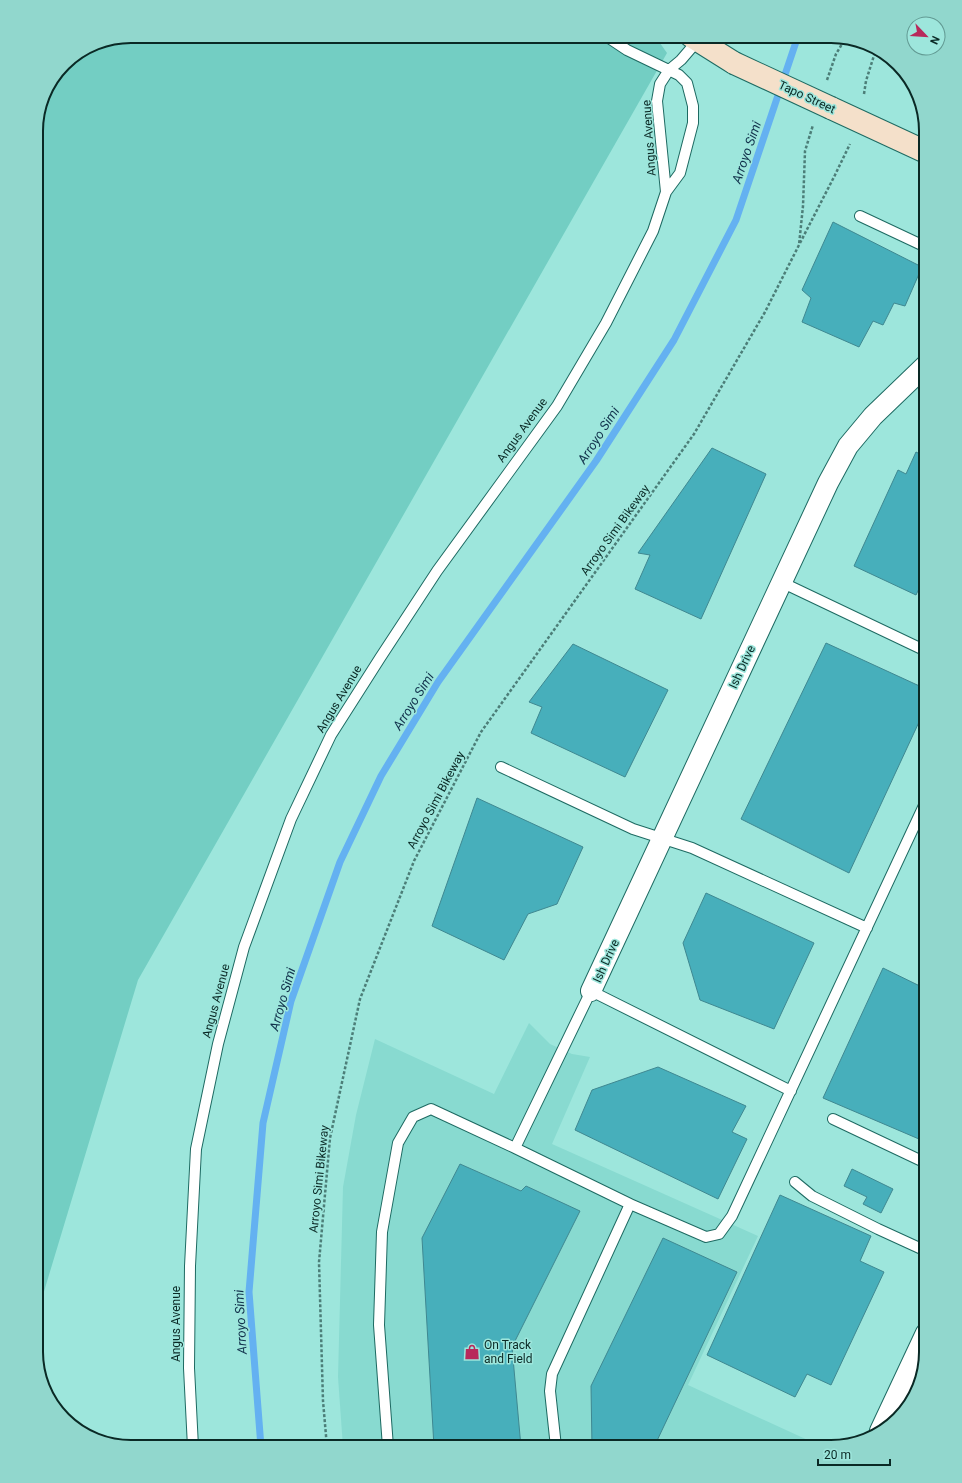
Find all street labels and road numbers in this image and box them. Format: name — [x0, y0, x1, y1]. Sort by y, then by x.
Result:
street label: Tapo Street — [776, 78, 838, 116]
street label: Angus Avenue — [639, 99, 659, 177]
street label: Angus Avenue — [494, 395, 550, 465]
street label: Arroyo Simi Bikeway — [578, 482, 653, 578]
street label: Ish Drive — [726, 643, 758, 691]
street label: Angus Avenue — [313, 663, 365, 735]
street label: Arroyo Simi Bikeway — [404, 749, 468, 851]
street label: Ish Drive — [590, 937, 622, 985]
street label: Angus Avenue — [199, 962, 233, 1040]
street label: Arroyo Simi Bikeway — [306, 1124, 332, 1234]
street label: Angus Avenue — [169, 1286, 183, 1362]

